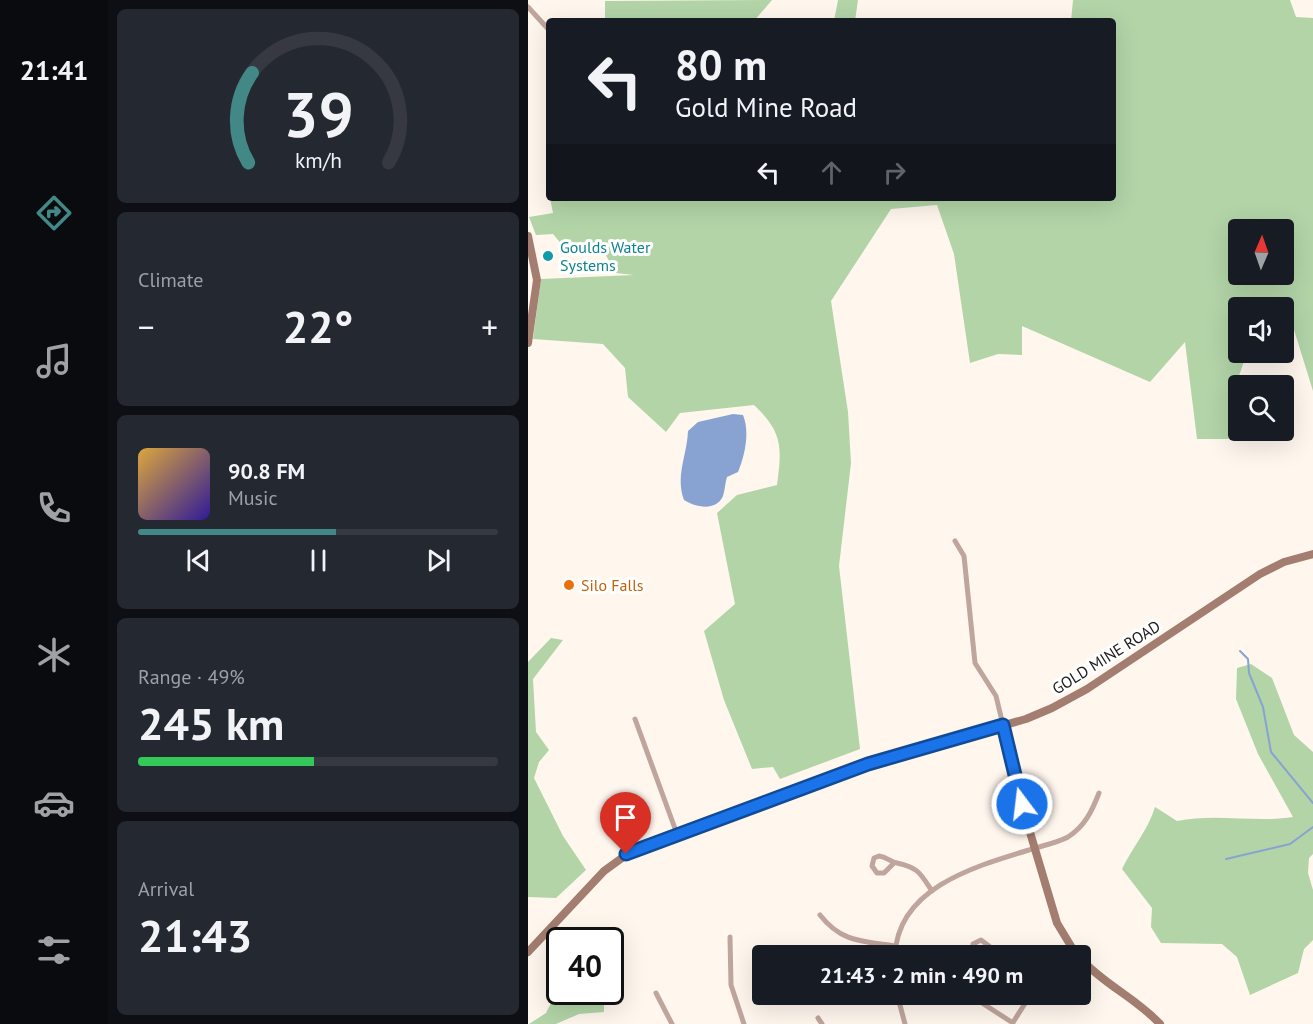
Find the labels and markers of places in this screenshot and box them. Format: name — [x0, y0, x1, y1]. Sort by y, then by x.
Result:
place label: Goulds Water Systems — [560, 237, 651, 275]
marker: Goulds Water Systems — [541, 249, 555, 263]
place label: Silo Falls — [581, 575, 644, 595]
marker: Silo Falls — [562, 578, 576, 592]
pin — [600, 792, 651, 854]

